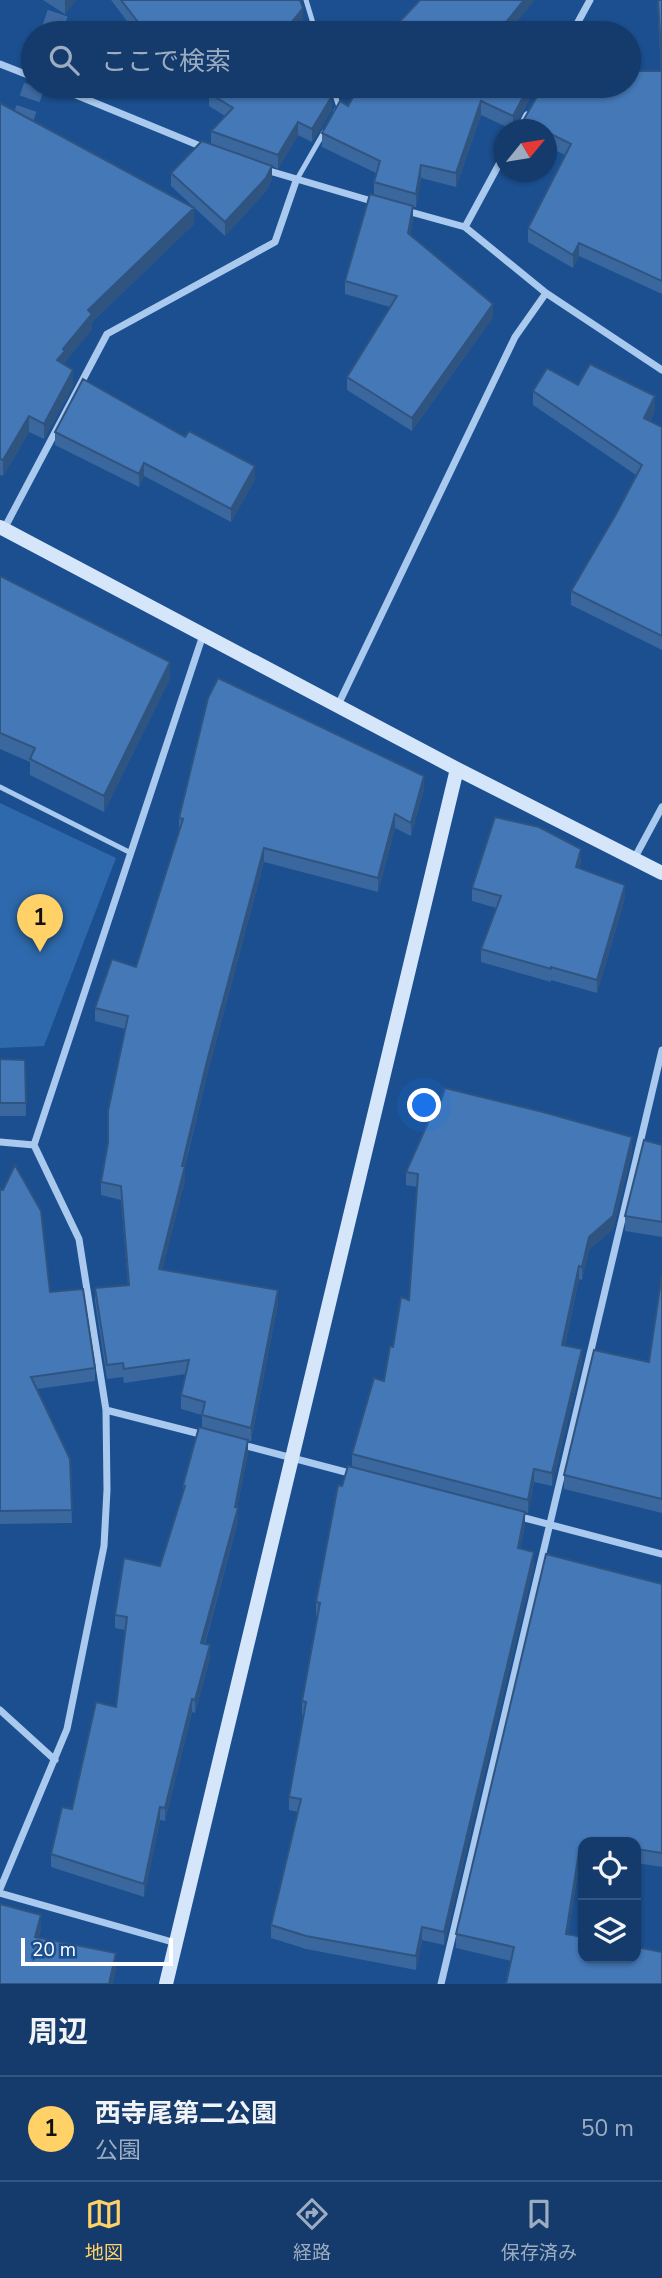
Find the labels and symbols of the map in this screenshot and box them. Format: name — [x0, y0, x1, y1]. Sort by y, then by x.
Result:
north arrow — [494, 119, 557, 182]
pin: 1 — [17, 894, 63, 952]
your location — [407, 1088, 441, 1122]
scale bar — [21, 1935, 173, 1967]

